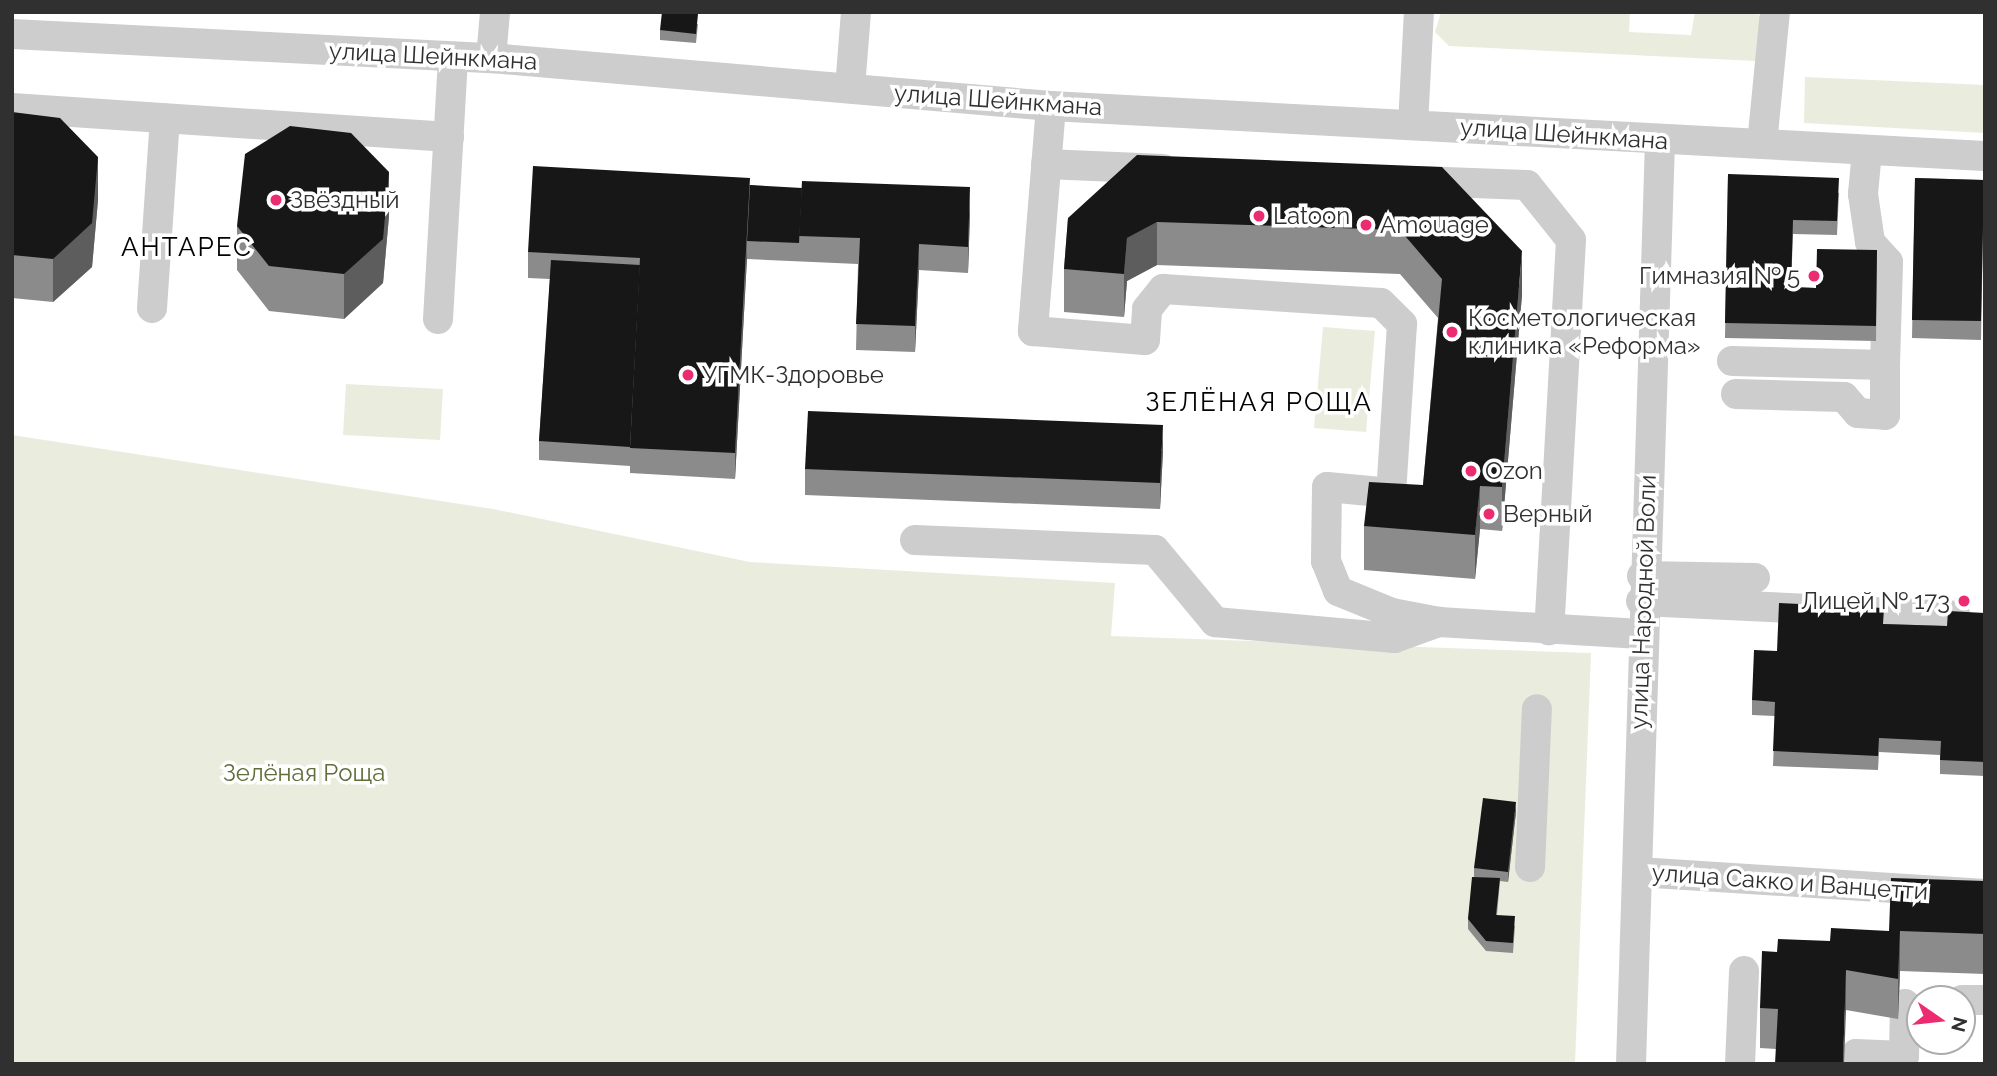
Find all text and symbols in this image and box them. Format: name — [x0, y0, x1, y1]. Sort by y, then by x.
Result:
street label: улица Шейнкмана — [328, 36, 538, 76]
street label: улица Шейнкмана — [893, 78, 1103, 122]
street label: улица Шейнкмана — [1459, 112, 1669, 156]
place label: Звёздный — [290, 186, 399, 214]
marker: Звёздный — [268, 192, 284, 208]
place label: Latoon — [1273, 202, 1350, 230]
marker: Latoon — [1251, 208, 1267, 224]
place label: Amouage — [1380, 211, 1489, 239]
marker: Amouage — [1358, 217, 1374, 233]
district label: АНТАРЕС — [122, 232, 252, 264]
place label: Гимназия № 5 — [1639, 262, 1800, 290]
marker: Гимназия № 5 — [1806, 268, 1822, 284]
place label: Косметологическая клиника «Реформа» — [1468, 304, 1701, 360]
marker: Косметологическая клиника «Реформа» — [1442, 322, 1462, 342]
place label: УГМК-Здоровье — [702, 361, 884, 389]
marker: УГМК-Здоровье — [680, 367, 696, 383]
district label: ЗЕЛЁНАЯ РОЩА — [1147, 387, 1371, 419]
place label: Ozon — [1485, 457, 1543, 485]
marker: Ozon — [1463, 463, 1479, 479]
street label: улица Народной Воли — [1624, 474, 1662, 730]
place label: Верный — [1503, 500, 1592, 528]
marker: Верный — [1481, 506, 1497, 522]
place label: Лицей № 173 — [1801, 587, 1950, 615]
marker: Лицей № 173 — [1956, 593, 1972, 609]
park label: Зелёная Роща — [223, 759, 385, 787]
street label: улица Сакко и Ванцетти — [1651, 858, 1929, 906]
north arrow — [1906, 985, 1976, 1055]
text: N — [1947, 1015, 1972, 1034]

